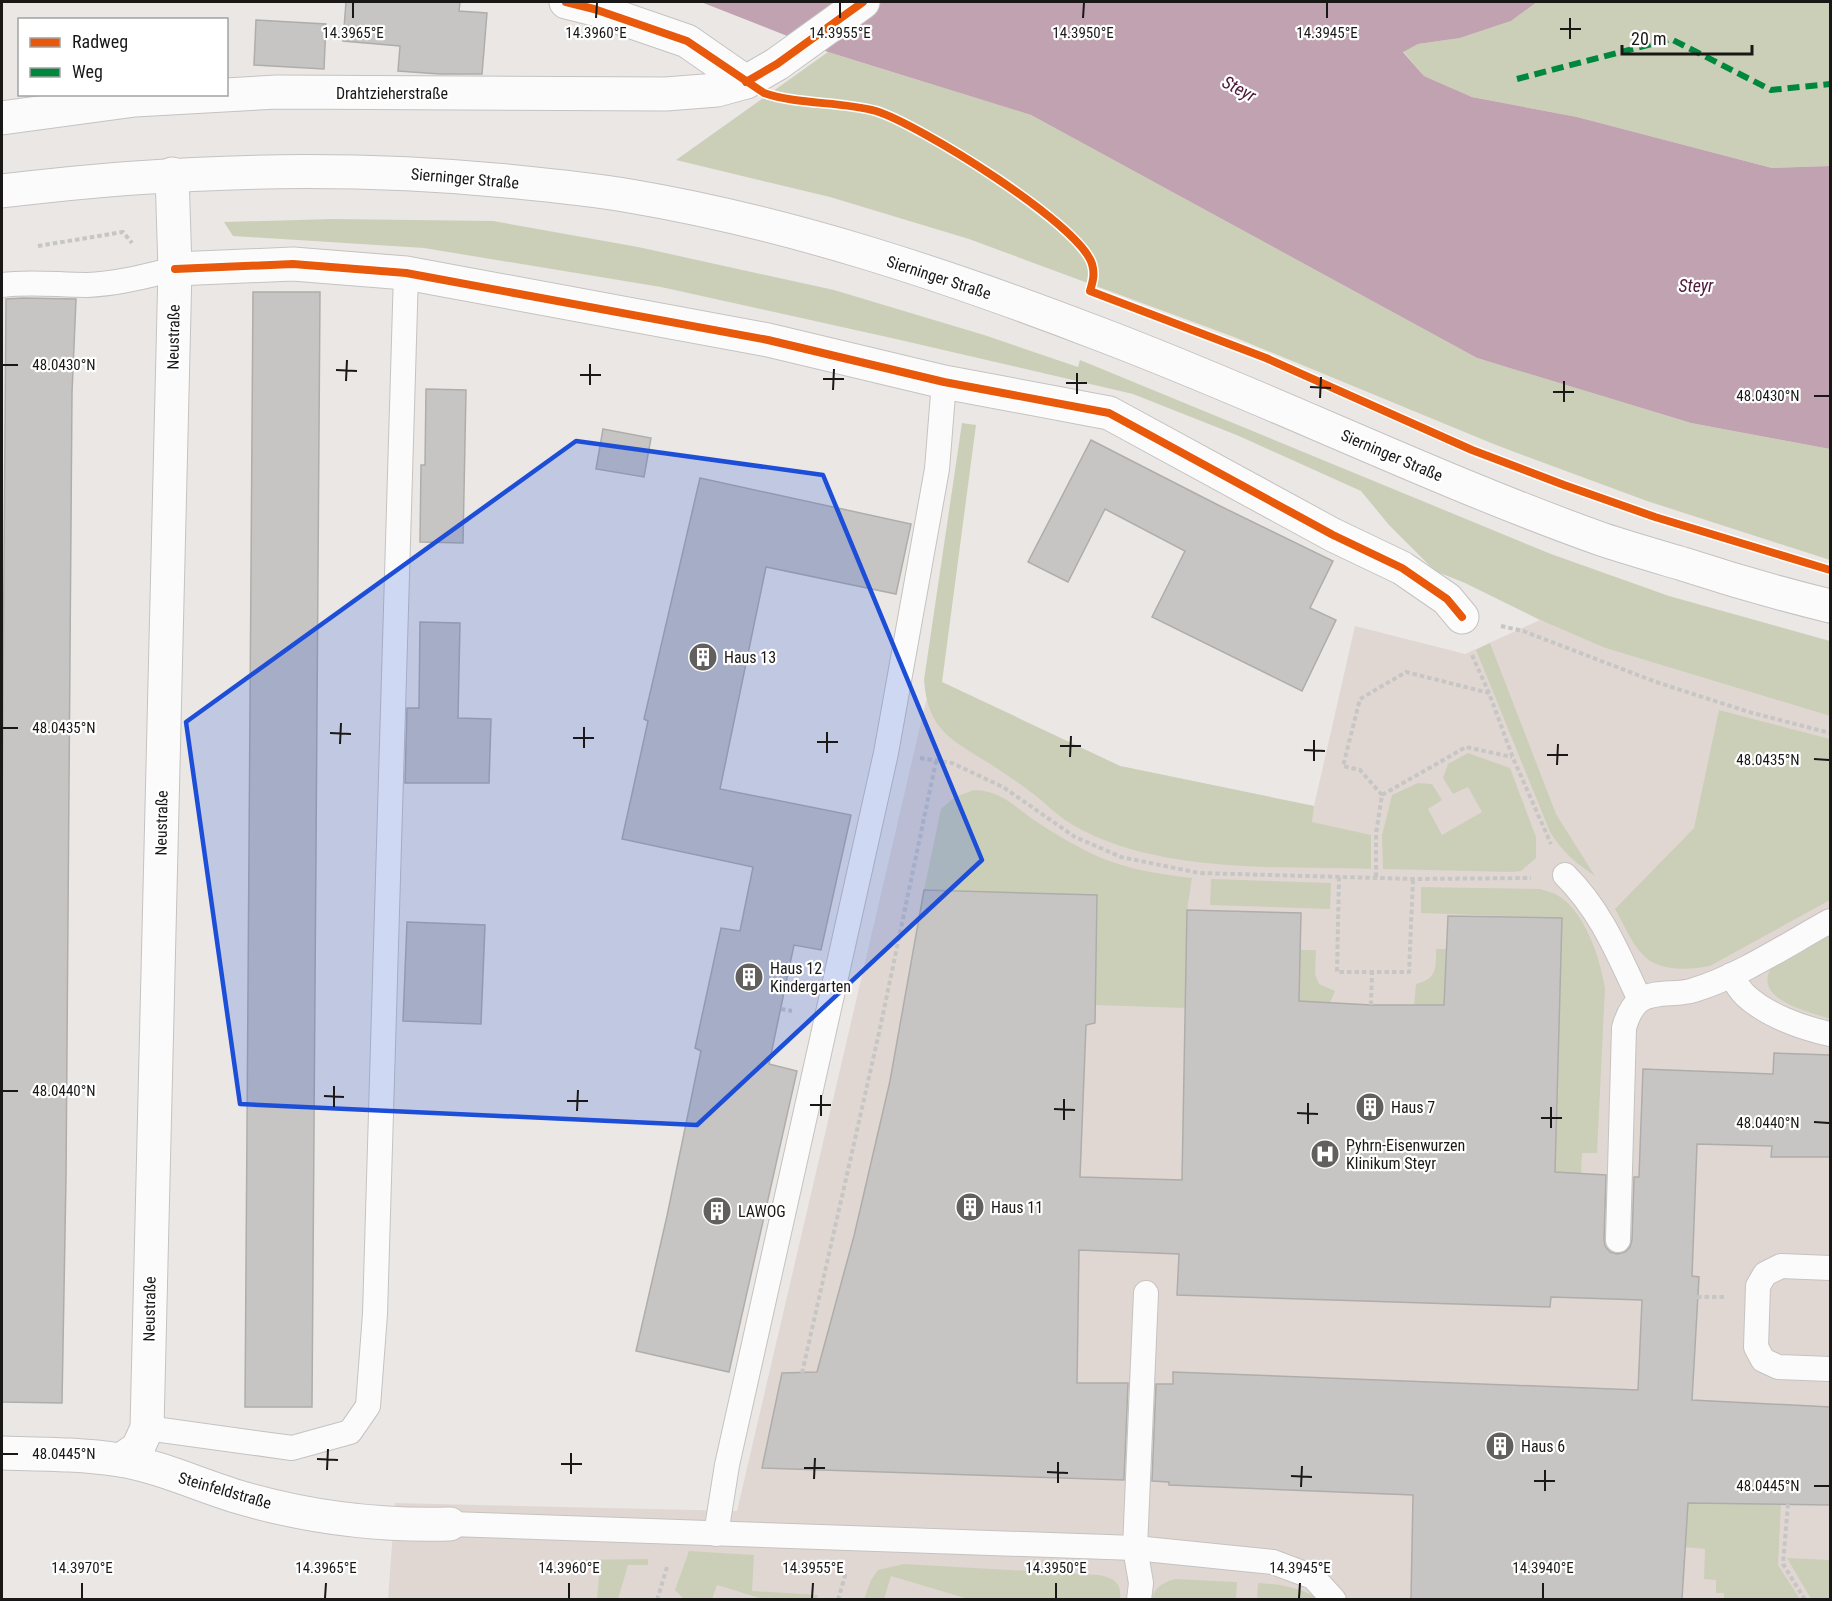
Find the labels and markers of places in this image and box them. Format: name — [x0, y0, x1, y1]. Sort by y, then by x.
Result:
building icon: Haus 13 — [687, 641, 719, 673]
place label: Haus 13 — [724, 648, 776, 667]
place label: Haus 12 Kindergarten — [770, 959, 851, 996]
building icon: Haus 12 Kindergarten — [733, 961, 765, 993]
building icon: Haus 7 — [1354, 1091, 1386, 1123]
place label: Haus 7 — [1391, 1098, 1435, 1117]
place label: Pyhrn-Eisenwurzen Klinikum Steyr — [1346, 1136, 1465, 1173]
hospital icon: Pyhrn-Eisenwurzen Klinikum Steyr — [1309, 1138, 1341, 1170]
building icon: Haus 11 — [954, 1191, 986, 1223]
building icon: LAWOG — [701, 1195, 733, 1227]
place label: Haus 11 — [991, 1198, 1043, 1217]
place label: LAWOG — [738, 1202, 786, 1221]
building icon: Haus 6 — [1484, 1430, 1516, 1462]
place label: Haus 6 — [1521, 1437, 1565, 1456]

